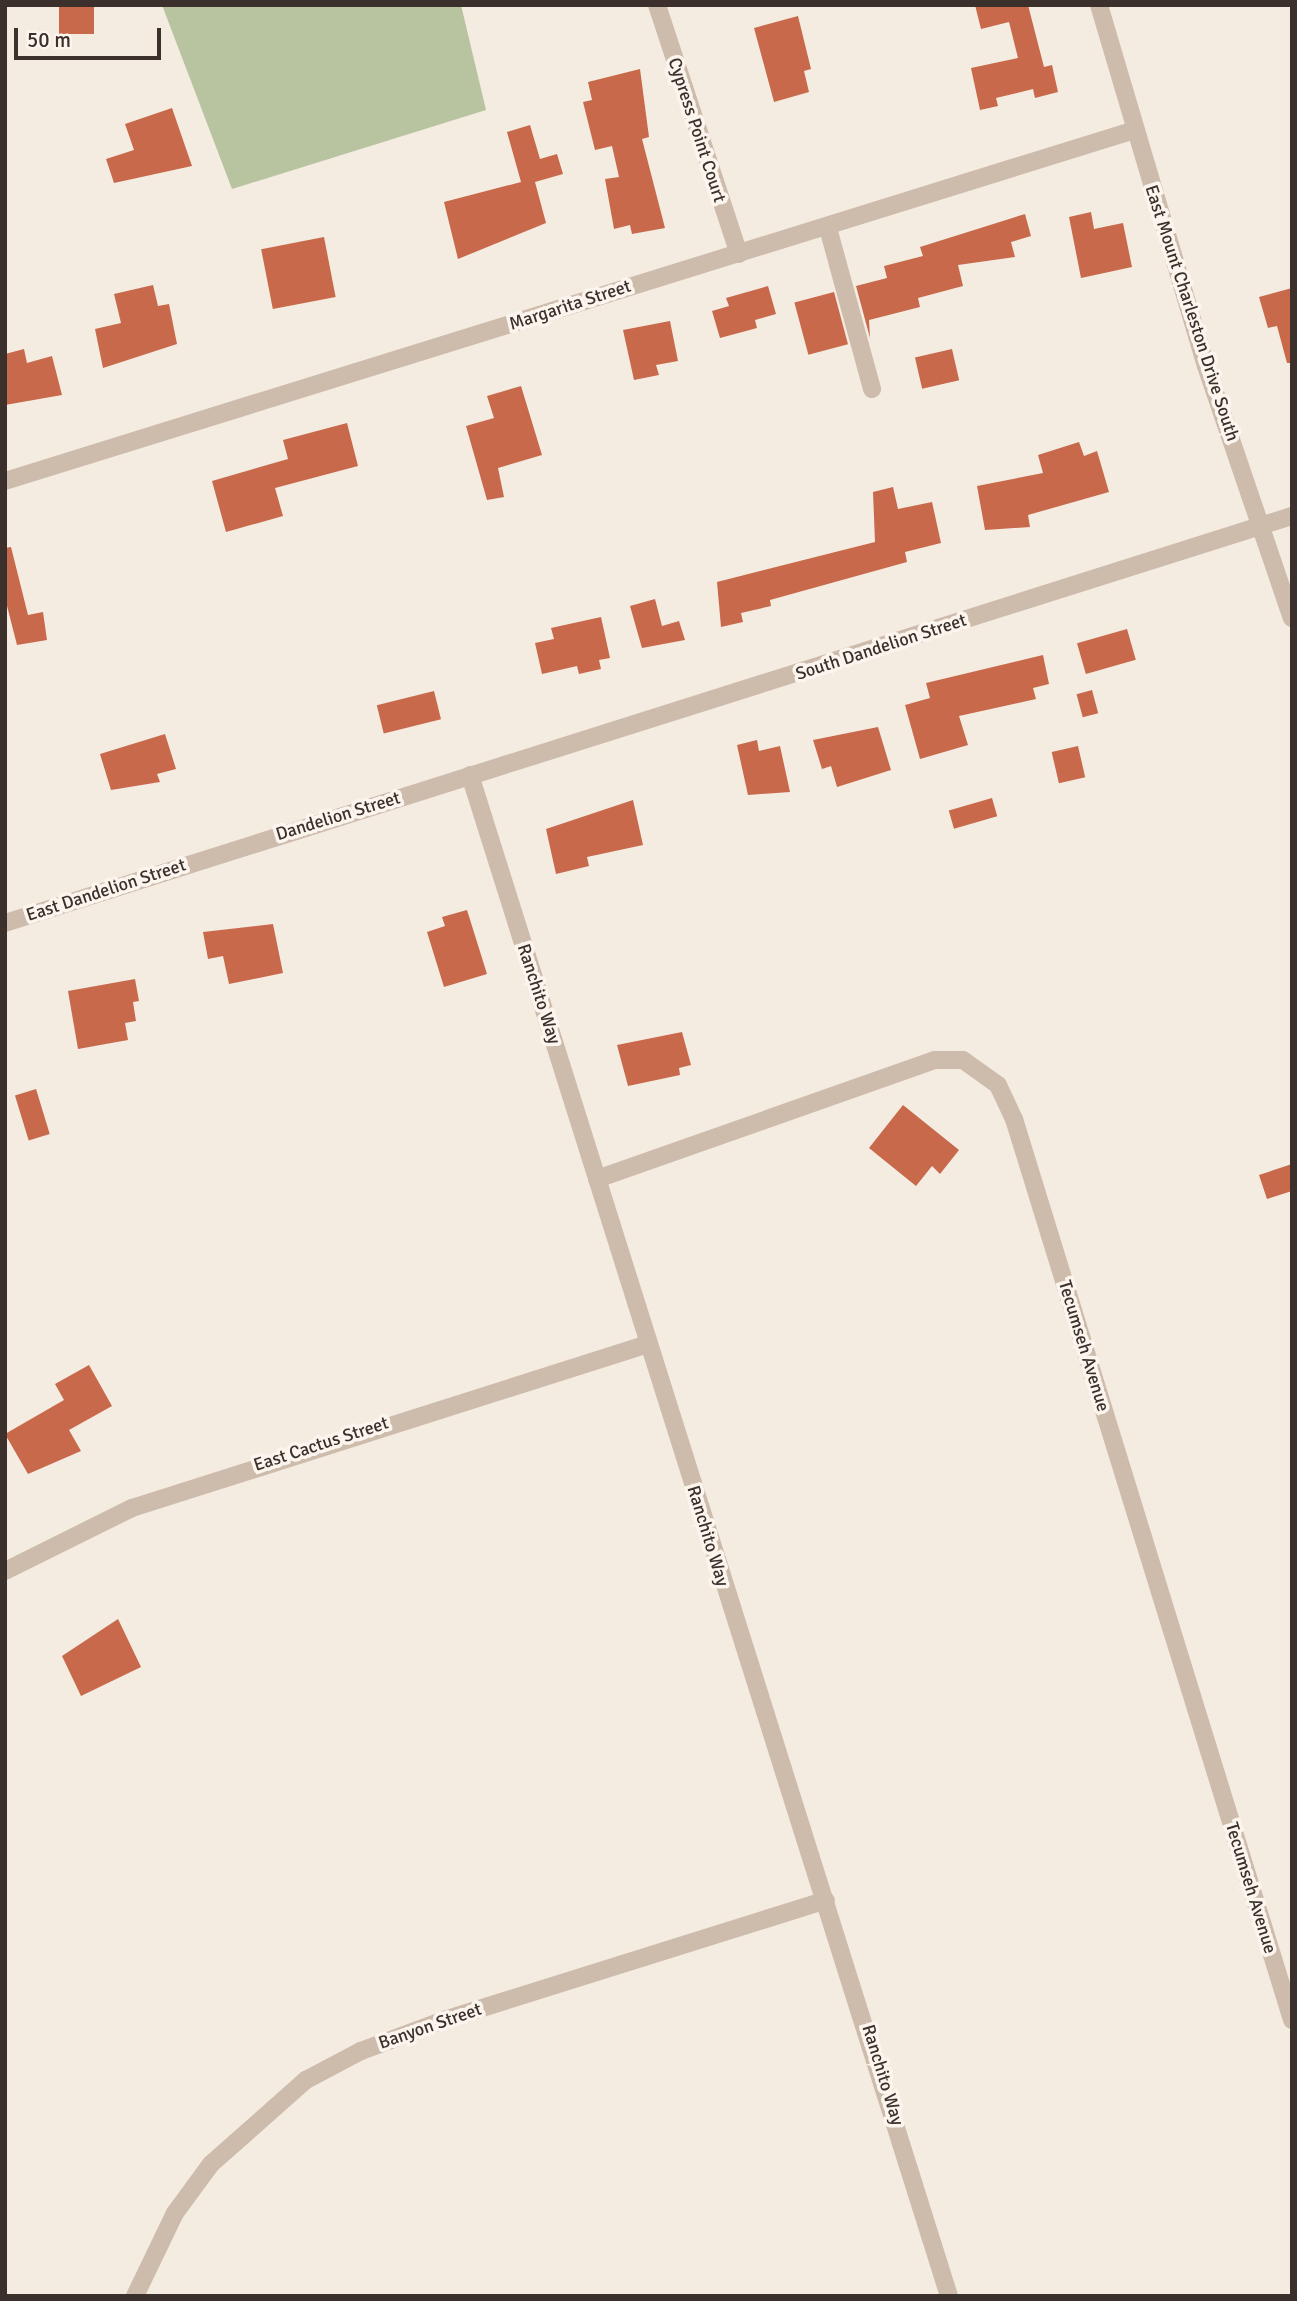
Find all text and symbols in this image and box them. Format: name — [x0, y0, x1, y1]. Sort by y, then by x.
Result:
scale bar — [18, 14, 164, 58]
text: 50 m — [27, 27, 71, 53]
street label: Cypress Point Court — [663, 55, 731, 205]
street label: East Mount Charleston Drive South — [1140, 182, 1244, 444]
street label: Margarita Street — [506, 275, 634, 335]
street label: South Dandelion Street — [793, 609, 969, 685]
street label: Dandelion Street — [273, 787, 403, 845]
street label: East Dandelion Street — [24, 854, 188, 926]
street label: Ranchito Way — [513, 941, 565, 1047]
street label: Tecumseh Avenue — [1054, 1278, 1114, 1414]
street label: East Cactus Street — [251, 1412, 391, 1476]
street label: Ranchito Way — [682, 1483, 734, 1589]
street label: Tecumseh Avenue — [1221, 1820, 1281, 1956]
street label: Banyon Street — [376, 1998, 484, 2054]
street label: Ranchito Way — [857, 2022, 909, 2128]

